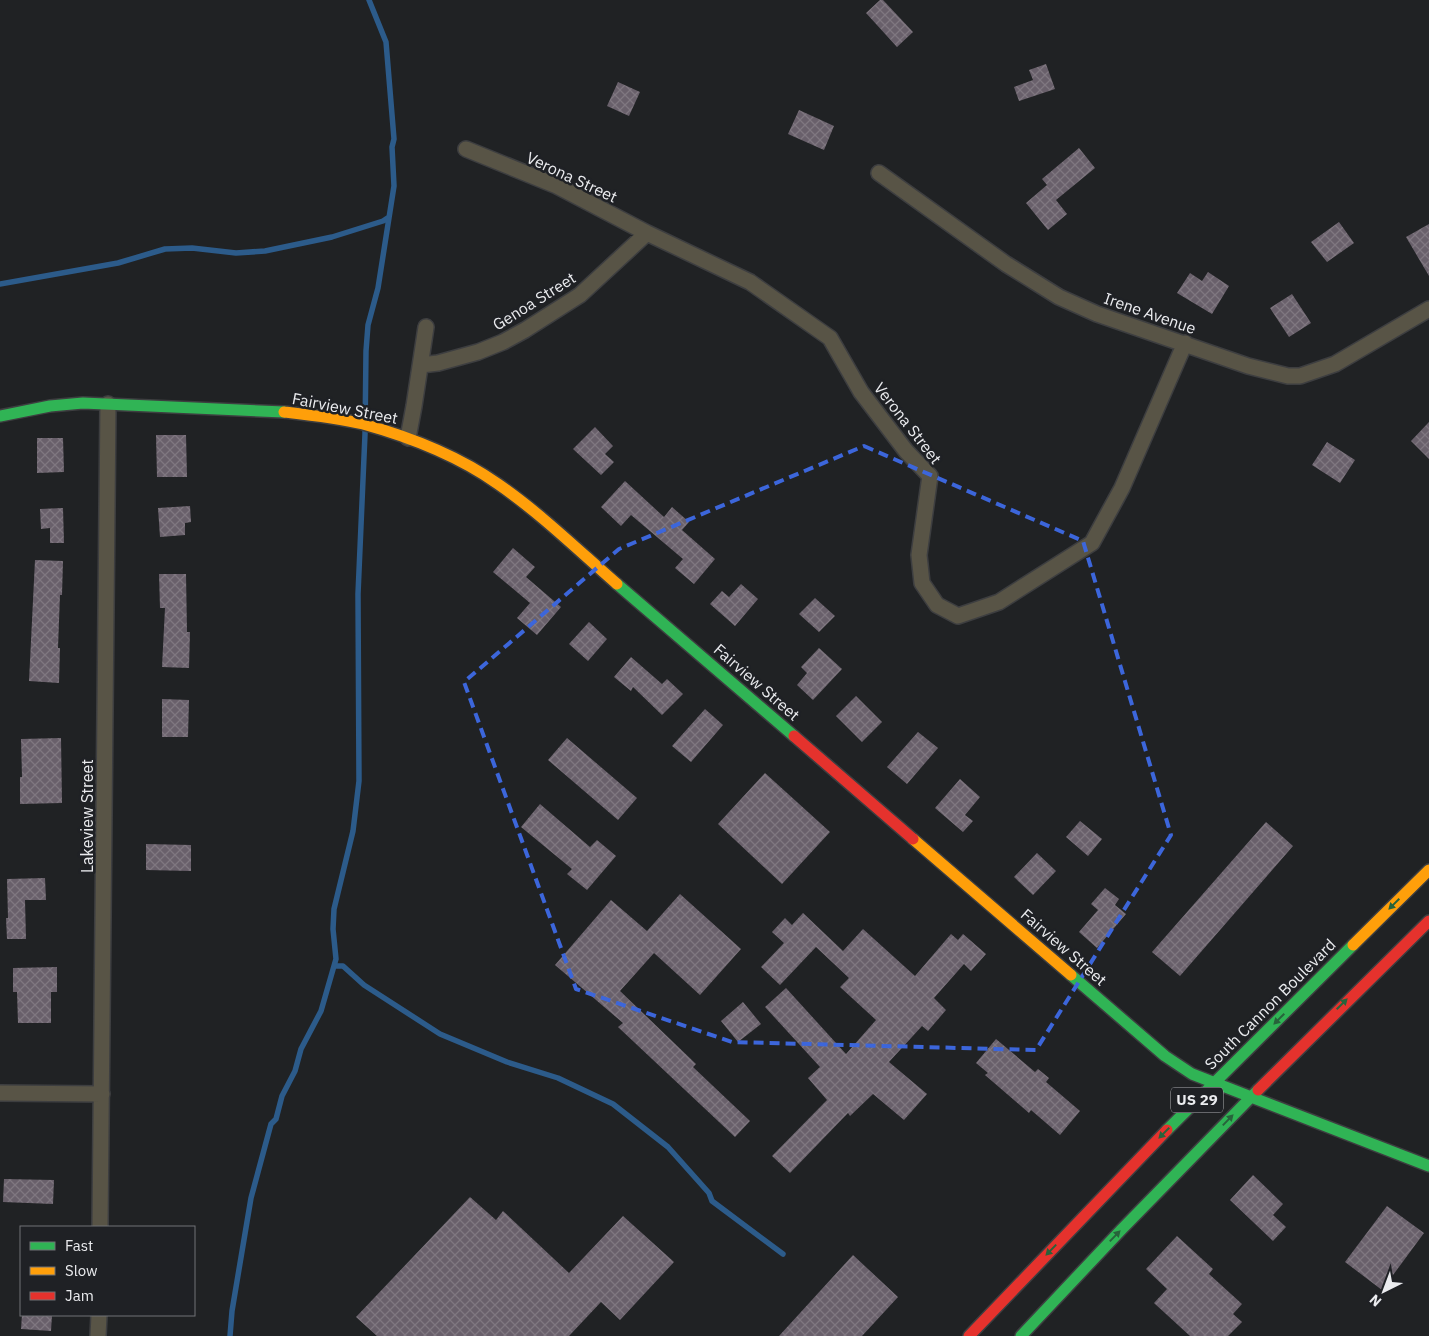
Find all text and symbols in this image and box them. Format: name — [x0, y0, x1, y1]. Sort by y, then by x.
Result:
street label: Verona Street — [523, 147, 621, 207]
street label: Genoa Street — [489, 268, 579, 334]
street label: Irene Avenue — [1101, 288, 1199, 338]
street label: Verona Street — [870, 378, 946, 468]
street label: Fairview Street — [290, 388, 400, 428]
street label: Fairview Street — [710, 639, 804, 725]
street label: Lakeview Street — [77, 759, 97, 873]
one-way arrow — [1389, 898, 1401, 910]
street label: Fairview Street — [1017, 904, 1111, 990]
street label: South Cannon Boulevard — [1200, 934, 1340, 1074]
one-way arrow — [1336, 998, 1348, 1010]
one-way arrow — [1273, 1012, 1285, 1024]
road number: US 29 — [1171, 1088, 1223, 1112]
one-way arrow — [1221, 1114, 1233, 1126]
one-way arrow — [1158, 1127, 1170, 1139]
legend — [20, 1226, 195, 1316]
one-way arrow — [1108, 1231, 1120, 1243]
text: Fast — [65, 1236, 93, 1255]
one-way arrow — [1045, 1244, 1057, 1256]
text: Slow — [65, 1261, 98, 1280]
north arrow — [1359, 1266, 1409, 1316]
text: Jam — [65, 1286, 94, 1305]
text: N — [1366, 1291, 1385, 1311]

